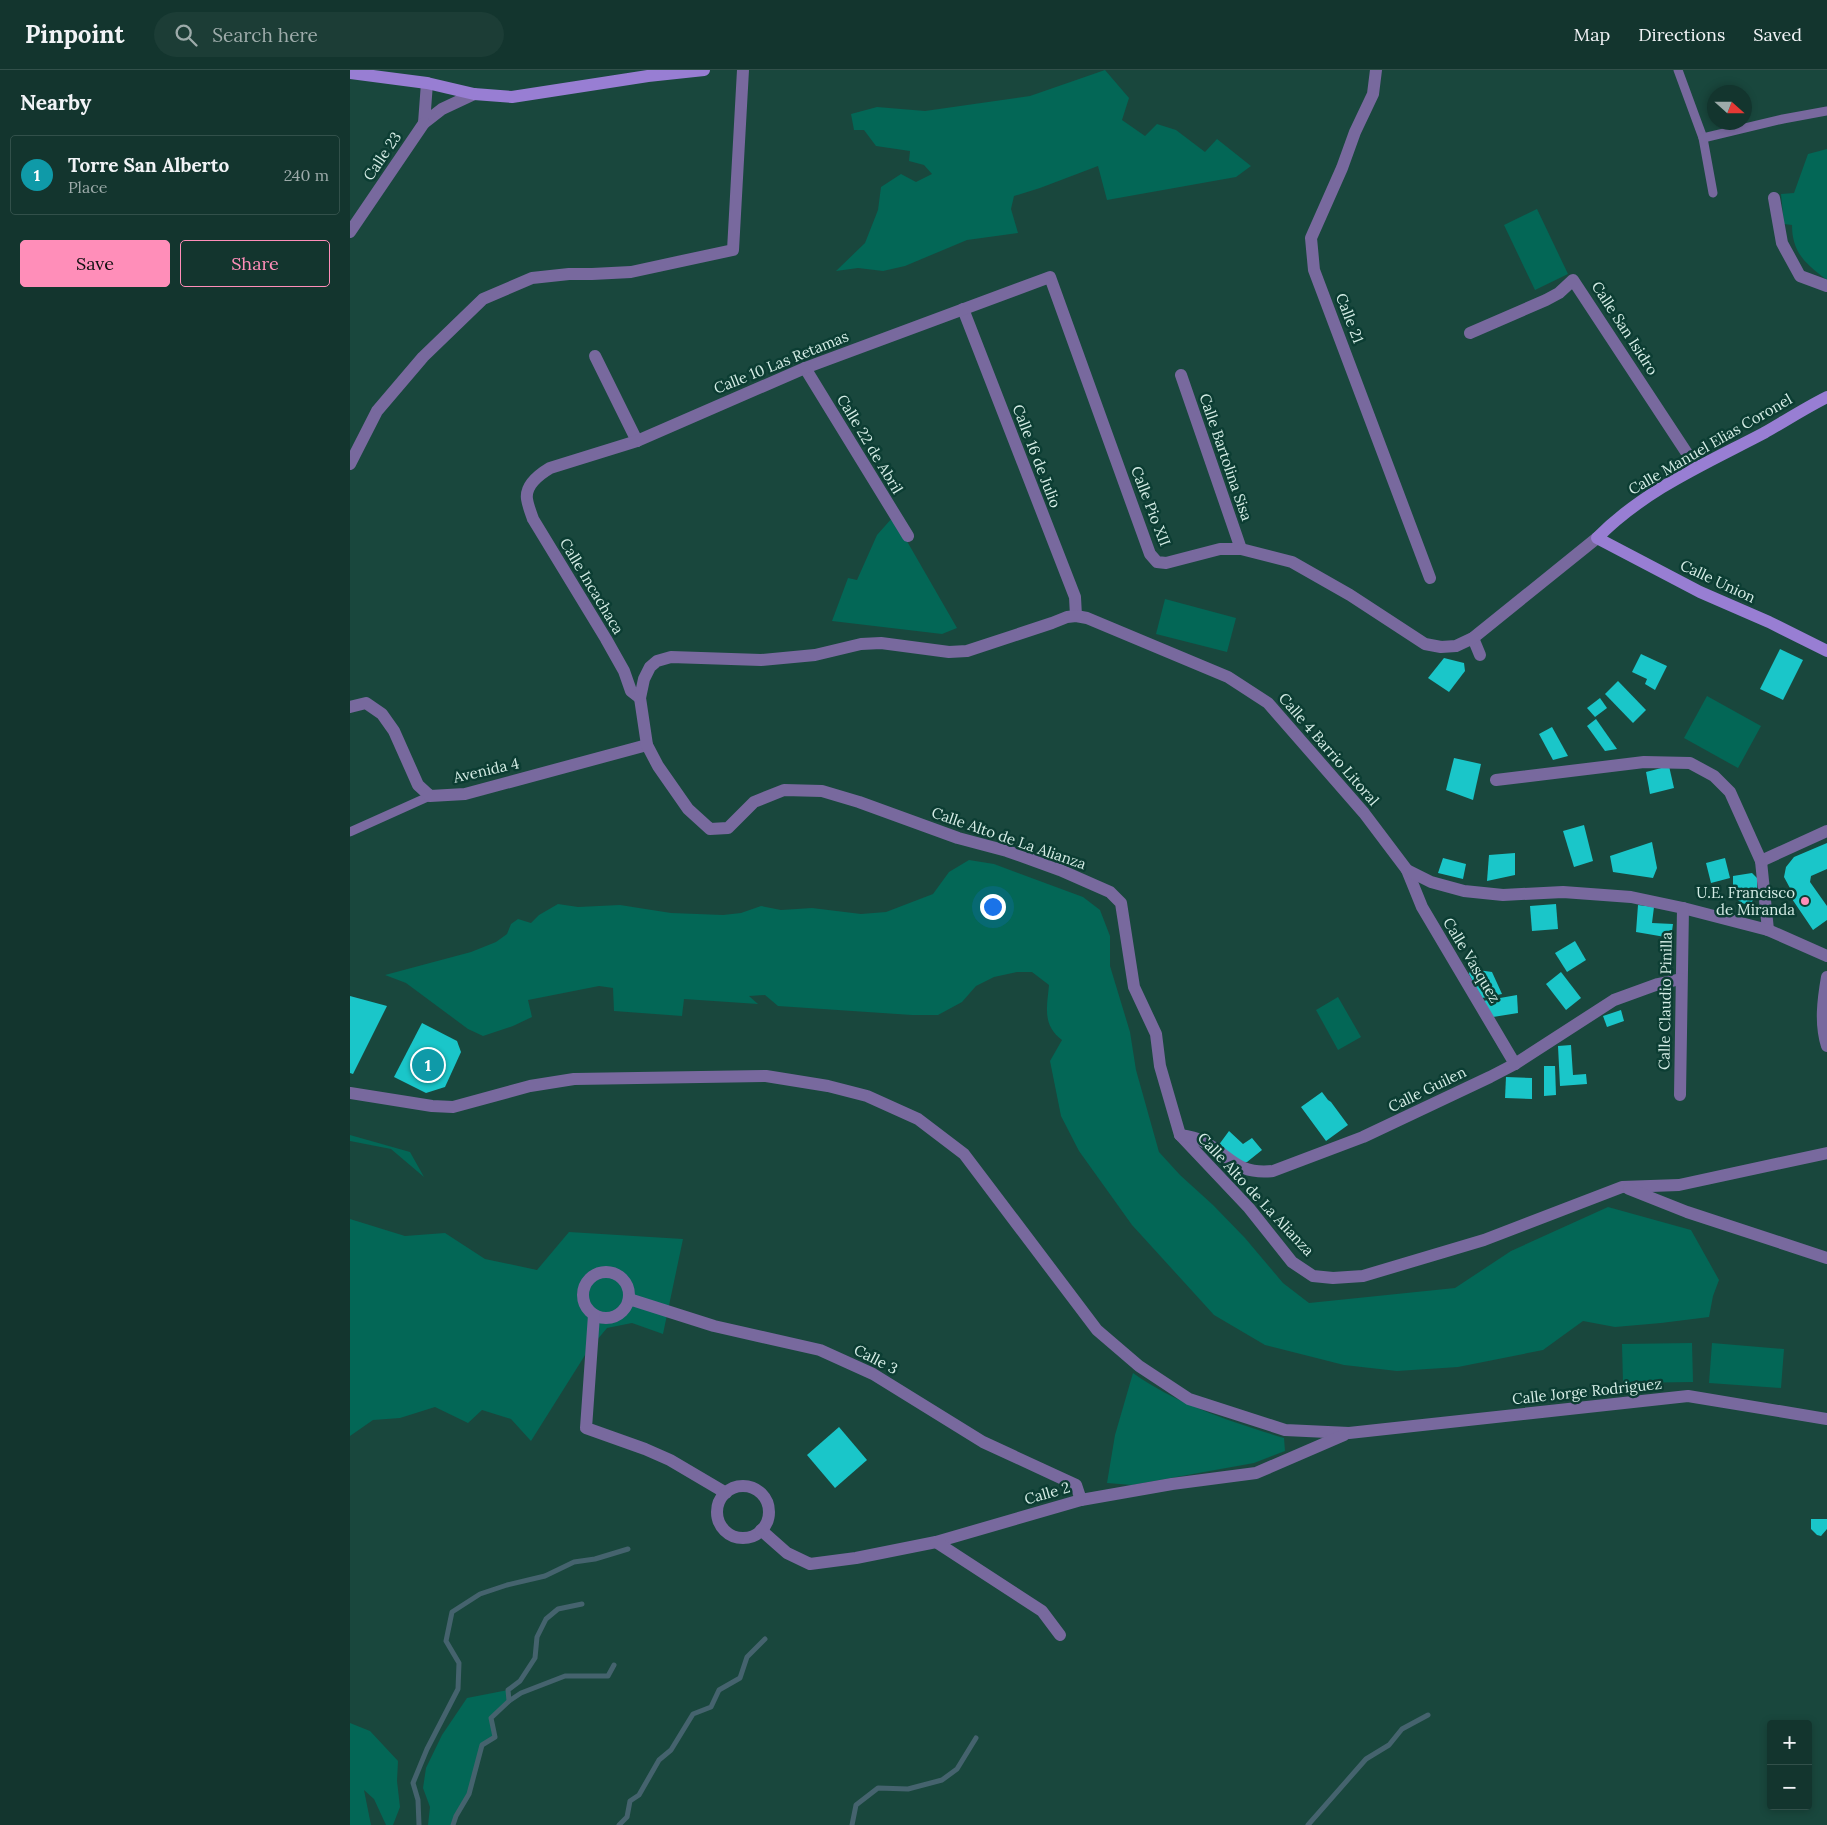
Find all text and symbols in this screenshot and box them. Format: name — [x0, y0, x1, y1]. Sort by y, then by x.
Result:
search box — [154, 12, 504, 57]
text: Pinpoint — [25, 19, 124, 50]
icon: search — [172, 21, 200, 49]
text: Search here — [212, 23, 318, 47]
text: Map — [1574, 23, 1610, 46]
text: Directions — [1638, 23, 1725, 46]
text: Saved — [1753, 23, 1802, 46]
north arrow — [1707, 85, 1752, 130]
text: Nearby — [20, 89, 91, 116]
street label: Calle 23 — [359, 128, 405, 184]
text: Torre San Alberto — [68, 153, 229, 177]
text: 1 — [34, 165, 40, 185]
text: 240 m — [284, 165, 329, 185]
text: Place — [68, 177, 107, 197]
button: Save — [20, 240, 170, 287]
button: Share — [180, 240, 330, 287]
street label: Calle San Isidro — [1588, 278, 1662, 379]
street label: Calle 21 — [1332, 290, 1368, 346]
street label: Calle 10 Las Retamas — [711, 326, 851, 398]
street label: Calle Manuel Elias Coronel — [1625, 389, 1795, 499]
street label: Calle 22 de Abril — [833, 391, 907, 497]
street label: Calle Bartolina Sisa — [1195, 391, 1257, 523]
street label: Calle 16 de Julio — [1009, 402, 1066, 511]
street label: Calle Pio XII — [1127, 463, 1175, 549]
street label: Calle Incachaca — [556, 535, 628, 638]
street label: Calle Union — [1677, 555, 1759, 607]
street label: Calle 4 Barrio Litoral — [1275, 689, 1383, 809]
street label: Avenida 4 — [450, 753, 521, 787]
street label: Calle Alto de La Alianza — [929, 803, 1089, 873]
place label: U.E. Francisco de Miranda — [1696, 883, 1795, 919]
your location — [980, 894, 1006, 920]
marker: U.E. Francisco de Miranda — [1799, 895, 1811, 907]
street label: Calle Vasquez — [1439, 914, 1505, 1006]
street label: Calle Claudio Pinilla — [1654, 932, 1676, 1070]
pin: 1 — [412, 1046, 444, 1084]
street label: Calle Guilen — [1385, 1062, 1469, 1116]
street label: Calle Alto de La Alianza — [1194, 1128, 1318, 1260]
street label: Calle 3 — [851, 1340, 901, 1378]
street label: Calle Jorge Rodriguez — [1511, 1374, 1663, 1408]
street label: Calle 2 — [1022, 1477, 1072, 1509]
map controls — [1767, 1720, 1812, 1810]
button: + — [1767, 1720, 1812, 1765]
button: − — [1767, 1765, 1812, 1810]

